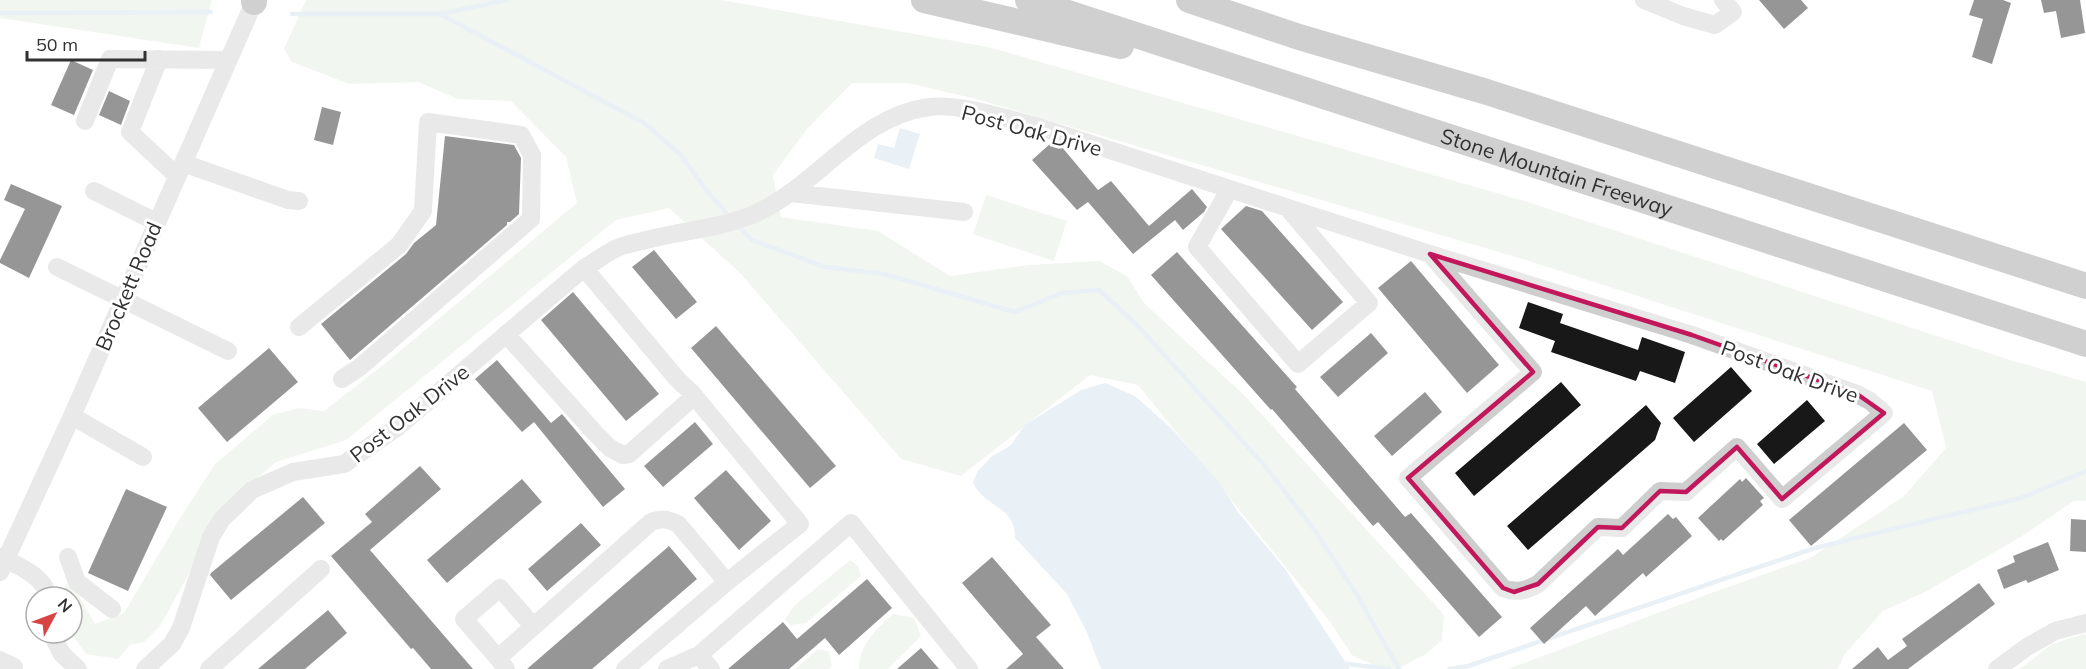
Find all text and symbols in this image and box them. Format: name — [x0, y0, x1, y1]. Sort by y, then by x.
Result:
scale bar — [27, 24, 146, 62]
text: 50 m — [36, 33, 78, 56]
street label: Post Oak Drive — [959, 99, 1105, 161]
street label: Stone Mountain Freeway — [1438, 122, 1676, 222]
street label: Brockett Road — [89, 218, 167, 354]
street label: Post Oak Drive — [1718, 334, 1862, 408]
street label: Post Oak Drive — [344, 358, 474, 468]
north arrow — [24, 585, 84, 645]
text: N — [54, 594, 77, 616]

